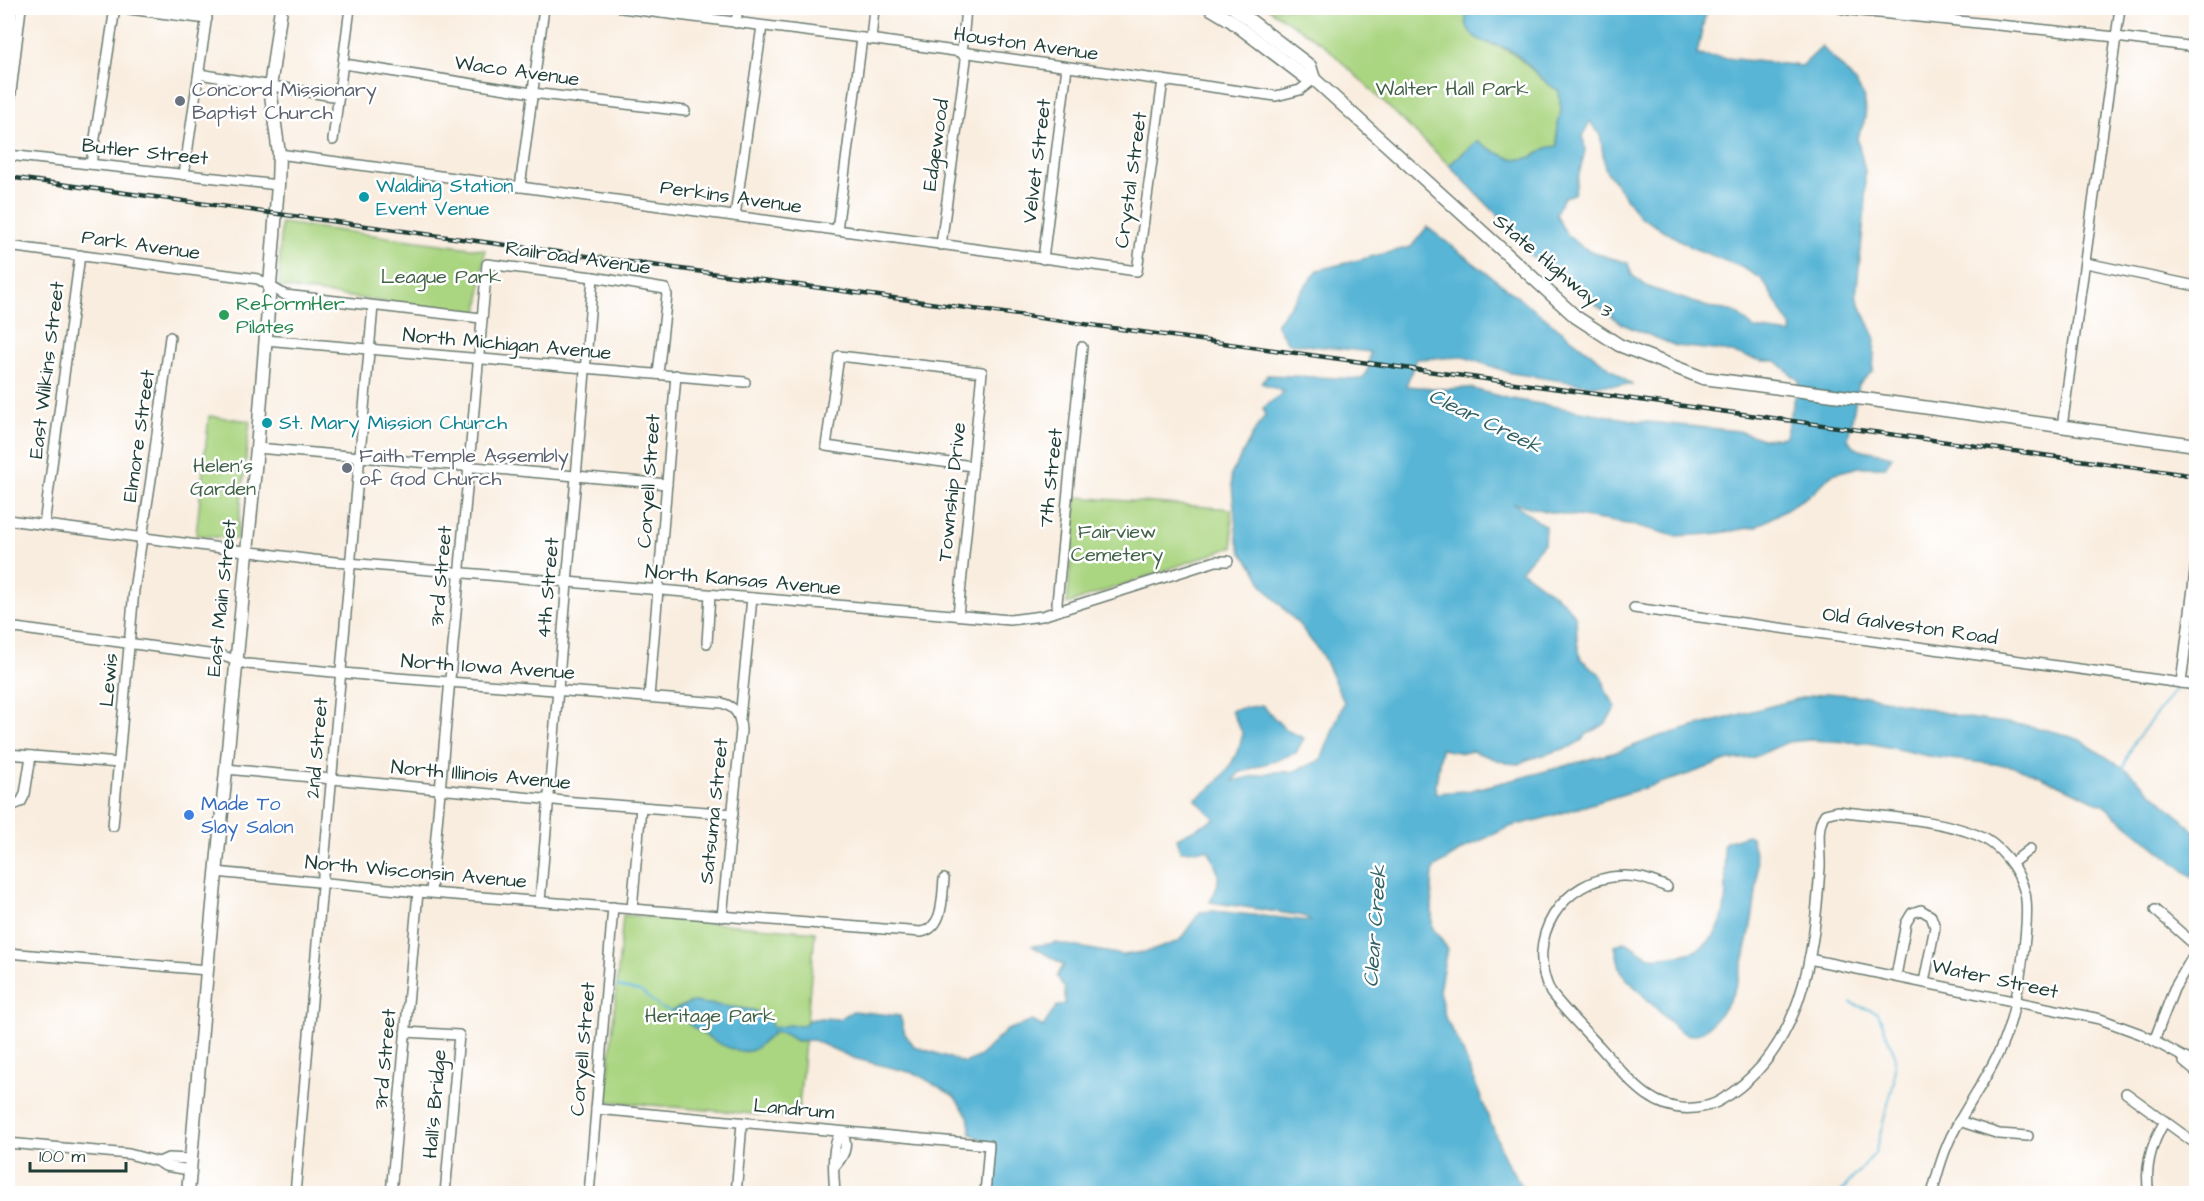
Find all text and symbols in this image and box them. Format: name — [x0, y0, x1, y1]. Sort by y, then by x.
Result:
street label: Houston Avenue — [952, 20, 1100, 68]
street label: Waco Avenue — [453, 48, 581, 94]
park label: Walter Hall Park — [1376, 75, 1528, 103]
place label: Concord Missionary Baptist Church — [192, 76, 377, 127]
marker: Concord Missionary Baptist Church — [173, 94, 187, 108]
street label: Edgewood — [916, 97, 957, 193]
street label: Velvet Street — [1015, 97, 1059, 225]
street label: Crystal Street — [1108, 110, 1155, 250]
street label: Butler Street — [80, 131, 210, 173]
place label: Walding Station Event Venue — [376, 172, 513, 223]
street label: Perkins Avenue — [658, 173, 804, 221]
marker: Walding Station Event Venue — [357, 190, 371, 204]
street label: State Highway 3 — [1486, 207, 1619, 325]
street label: Park Avenue — [80, 223, 202, 267]
street label: Railroad Avenue — [504, 234, 653, 282]
park label: League Park — [381, 263, 501, 292]
street label: East Wilkins Street — [22, 280, 72, 460]
place label: ReformHer Pilates — [236, 290, 345, 341]
marker: ReformHer Pilates — [217, 308, 231, 322]
street label: North Michigan Avenue — [401, 321, 613, 368]
street label: Elmore Street — [116, 368, 162, 504]
water label: Clear Creek — [1424, 381, 1547, 461]
place label: St. Mary Mission Church — [279, 409, 507, 438]
street label: Coryell Street — [630, 413, 669, 549]
marker: St. Mary Mission Church — [260, 416, 274, 430]
street label: Township Drive — [931, 421, 973, 563]
street label: 7th Street — [1032, 427, 1070, 529]
place label: Faith Temple Assembly of God Church — [359, 442, 569, 493]
park label: Helen's Garden — [190, 452, 256, 503]
marker: Faith Temple Assembly of God Church — [340, 461, 354, 475]
street label: East Main Street — [200, 518, 244, 678]
park label: Fairview Cemetery — [1071, 518, 1163, 570]
street label: 3rd Street — [423, 524, 459, 628]
street label: 4th Street — [530, 536, 566, 640]
street label: North Kansas Avenue — [644, 557, 842, 603]
street label: Old Galveston Road — [1821, 600, 1999, 652]
street label: North Iowa Avenue — [400, 647, 576, 687]
street label: Lewis — [93, 652, 125, 708]
street label: 2nd Street — [299, 696, 335, 800]
street label: Satsuma Street — [692, 737, 736, 885]
street label: North Illinois Avenue — [390, 753, 572, 797]
place label: Made To Slay Salon — [201, 790, 294, 842]
marker: Made To Slay Salon — [182, 808, 196, 822]
street label: North Wisconsin Avenue — [304, 848, 528, 896]
water label: Clear Creek — [1356, 863, 1394, 988]
street label: Water Street — [1929, 952, 2061, 1006]
street label: Coryell Street — [563, 981, 604, 1117]
park label: Heritage Park — [645, 1002, 775, 1031]
street label: 3rd Street — [367, 1007, 403, 1111]
street label: Hall's Bridge — [416, 1048, 455, 1160]
street label: Landrum — [752, 1092, 836, 1127]
scale bar — [30, 1135, 126, 1173]
text: 100 m — [39, 1144, 85, 1169]

